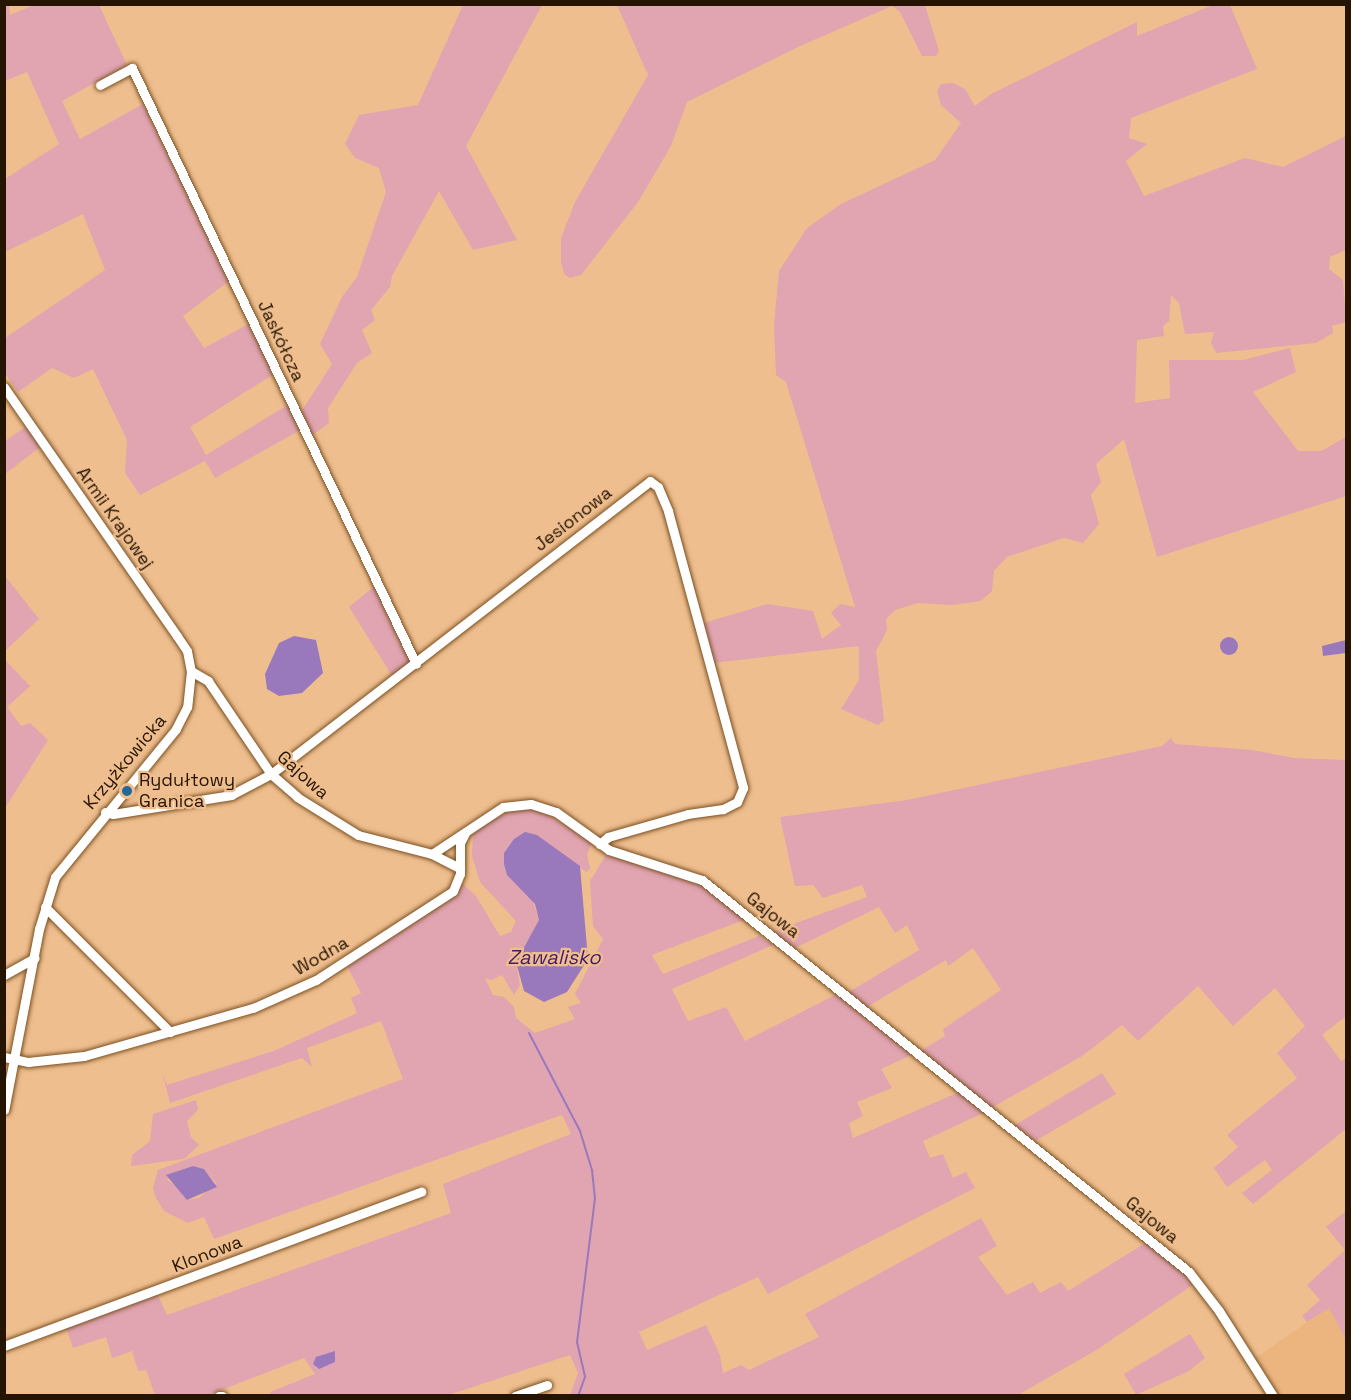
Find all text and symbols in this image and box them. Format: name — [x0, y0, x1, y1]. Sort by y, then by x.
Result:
street label: Jaskółcza — [253, 297, 309, 385]
street label: Armii Krajowej — [72, 463, 158, 573]
street label: Jesionowa — [530, 482, 616, 556]
street label: Krzyżkowicka — [79, 710, 171, 814]
street label: Gajowa — [273, 746, 333, 804]
place label: Rydułtowy Granica — [139, 770, 235, 812]
marker: Rydułtowy Granica — [120, 784, 134, 798]
street label: Gajowa — [742, 887, 804, 943]
street label: Wodna — [290, 932, 352, 980]
water label: Zawalisko — [507, 945, 601, 969]
street label: Gajowa — [1121, 1192, 1183, 1248]
street label: Klonowa — [169, 1231, 245, 1277]

